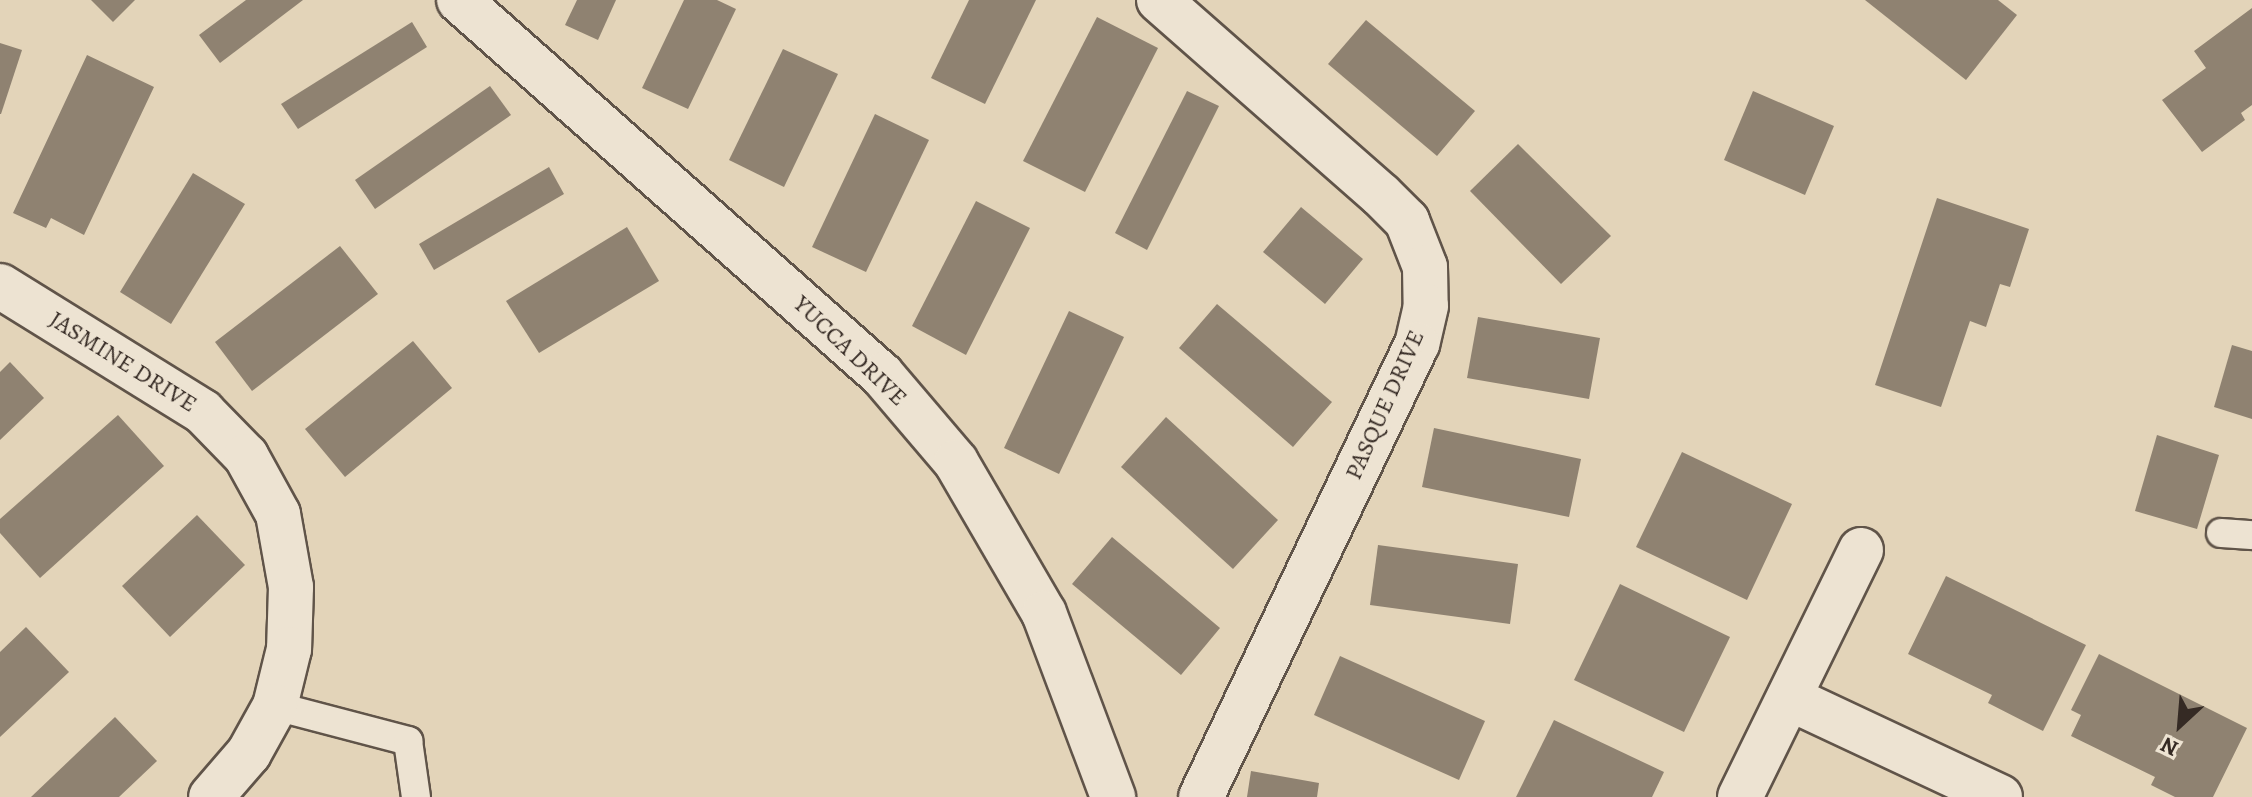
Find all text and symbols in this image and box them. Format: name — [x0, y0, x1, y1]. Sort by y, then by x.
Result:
street label: YUCCA DRIVE — [787, 290, 913, 412]
street label: JASMINE DRIVE — [44, 305, 202, 419]
street label: PASQUE DRIVE — [1339, 326, 1431, 484]
north arrow — [2140, 685, 2220, 765]
text: N — [2156, 730, 2183, 764]

